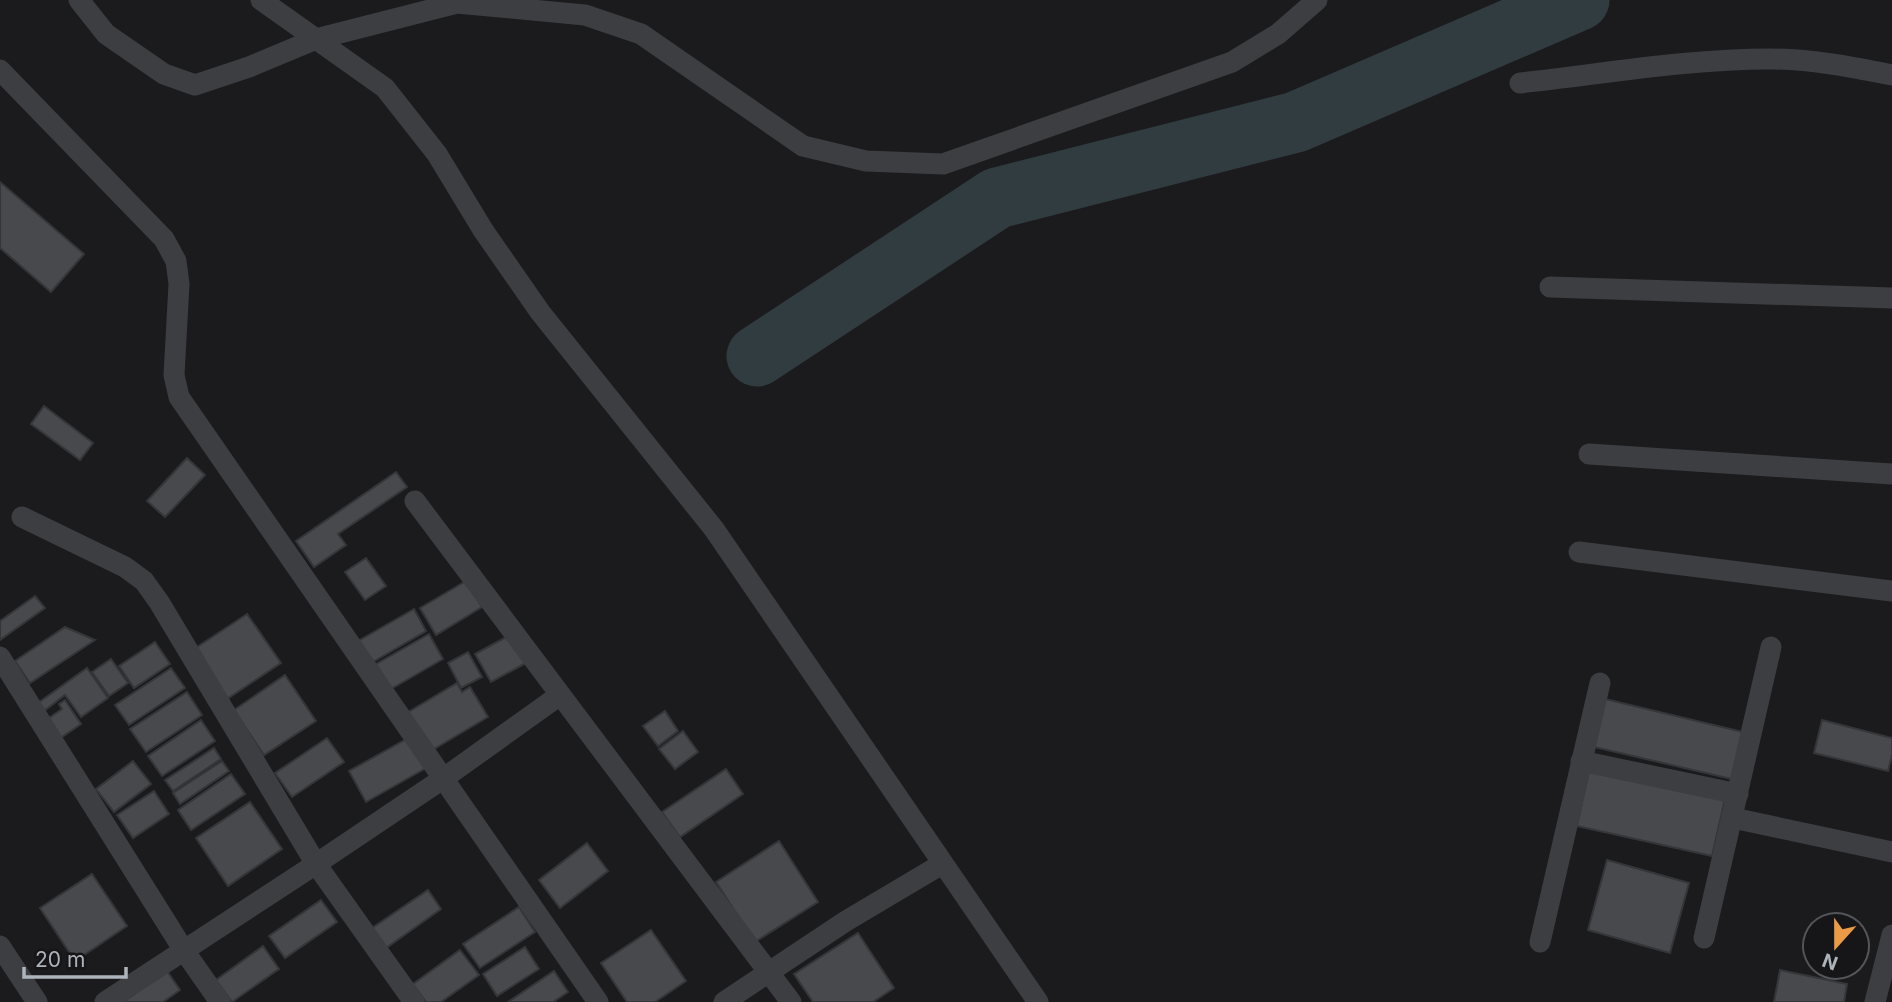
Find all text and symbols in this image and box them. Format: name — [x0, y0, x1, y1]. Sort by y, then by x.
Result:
north arrow — [1801, 911, 1871, 981]
scale bar — [24, 936, 126, 980]
text: 20 m — [35, 947, 85, 972]
text: N — [1819, 948, 1841, 975]

